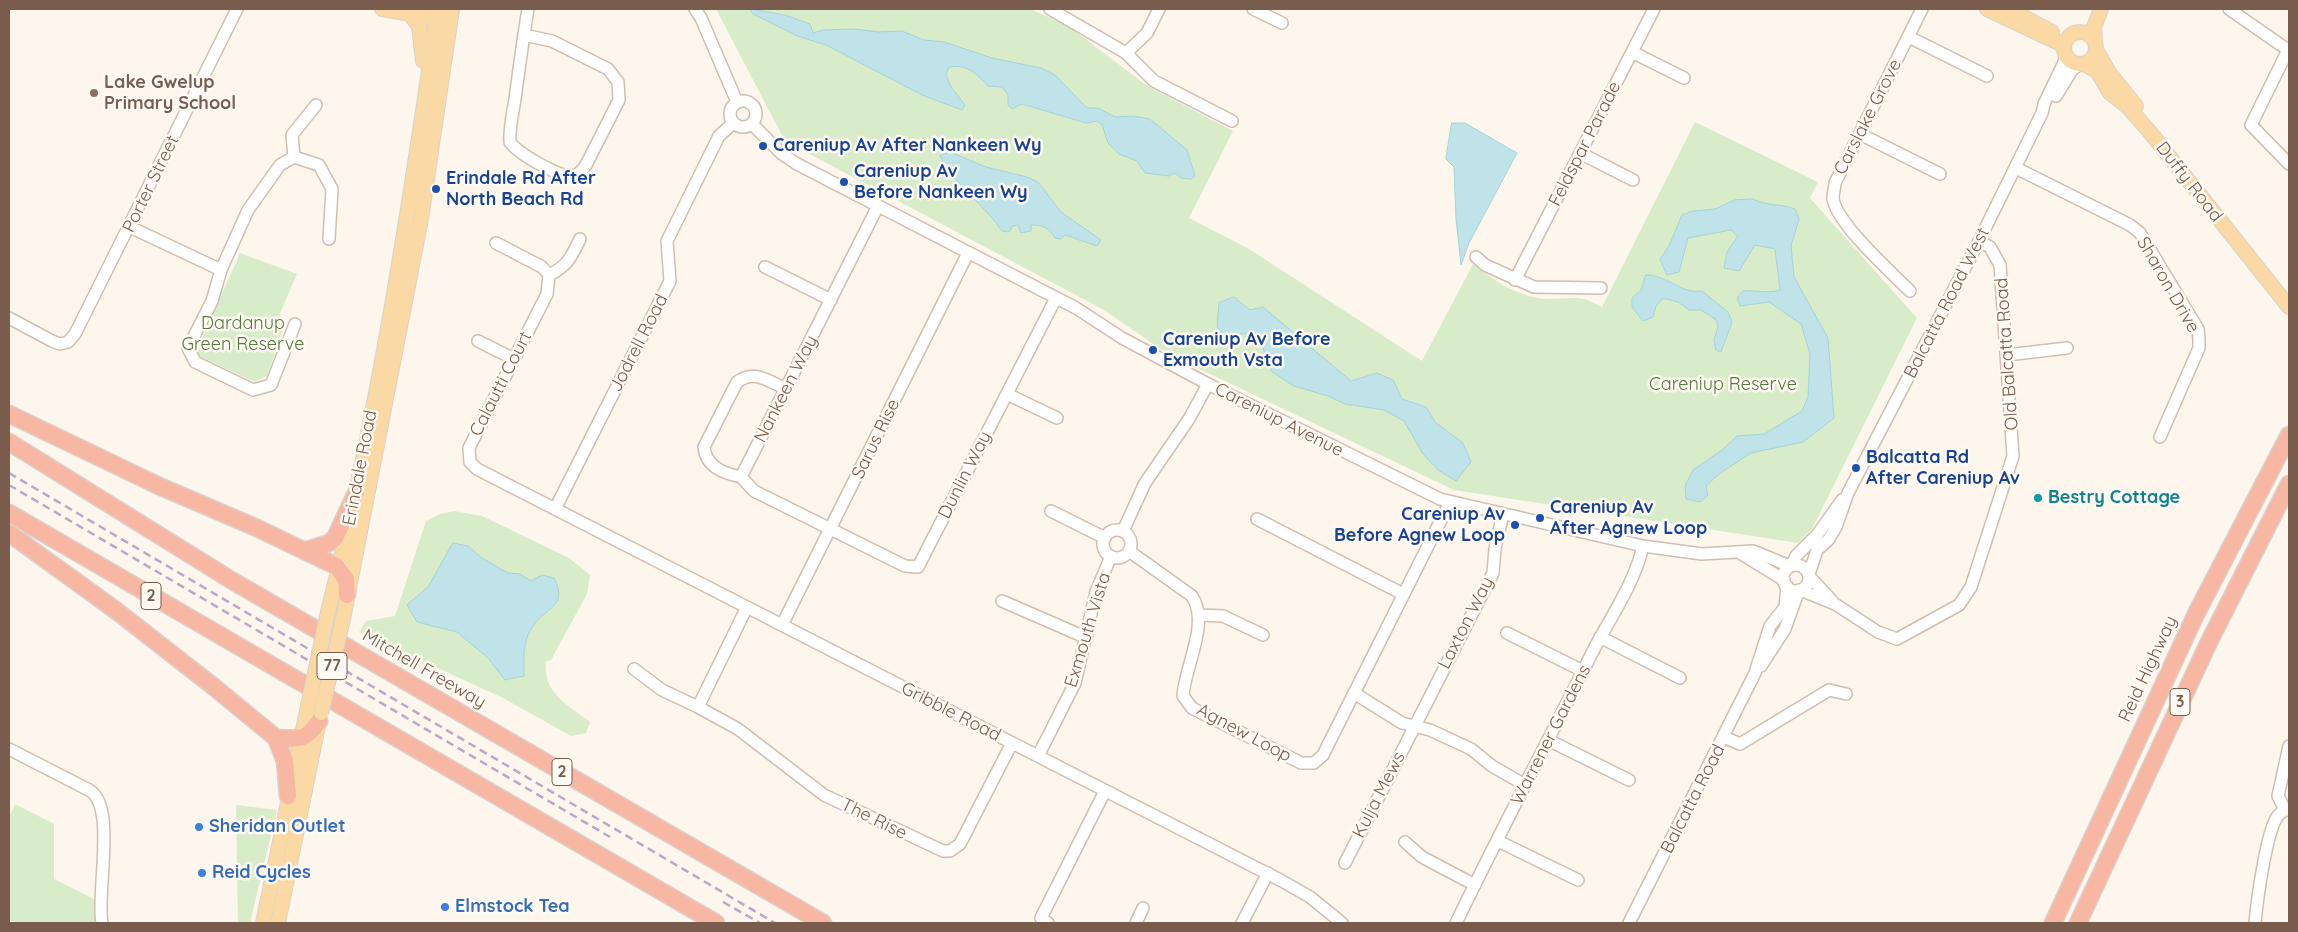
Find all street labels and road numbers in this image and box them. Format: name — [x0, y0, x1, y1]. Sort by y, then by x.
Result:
street label: Carslake Grove — [1830, 56, 1906, 178]
street label: Feldspar Parade — [1544, 78, 1626, 210]
street label: Porter Street — [118, 132, 184, 236]
street label: Duffy Road — [2151, 138, 2227, 226]
street label: Balcatta Road West — [1900, 224, 1994, 382]
street label: Sharon Drive — [2132, 233, 2204, 337]
street label: Old Balcatta Road — [1991, 277, 2023, 431]
street label: Jodrell Road — [605, 291, 673, 395]
street label: Calautti Court — [465, 328, 537, 440]
street label: Nankeen Way — [750, 332, 822, 446]
street label: Careniup Avenue — [1211, 378, 1347, 462]
street label: Sarus Rise — [847, 396, 905, 482]
street label: Erindale Road — [338, 409, 382, 527]
street label: Dunlin Way — [934, 428, 996, 522]
street label: Exmouth Vista — [1060, 570, 1116, 690]
street label: Laxton Way — [1434, 573, 1498, 673]
road number: 2 — [141, 582, 161, 610]
street label: Reid Highway — [2114, 612, 2182, 726]
street label: Mitchell Freeway — [358, 625, 490, 713]
road number: 77 — [317, 652, 347, 679]
street label: Warrener Gardens — [1506, 661, 1596, 809]
street label: Gribble Road — [898, 678, 1004, 746]
road number: 3 — [2170, 689, 2190, 716]
street label: Agnew Loop — [1193, 699, 1295, 767]
street label: Balcatta Road — [1656, 741, 1730, 857]
street label: Kulja Mews — [1348, 748, 1410, 842]
road number: 2 — [552, 759, 572, 786]
street label: The Rise — [837, 794, 911, 844]

